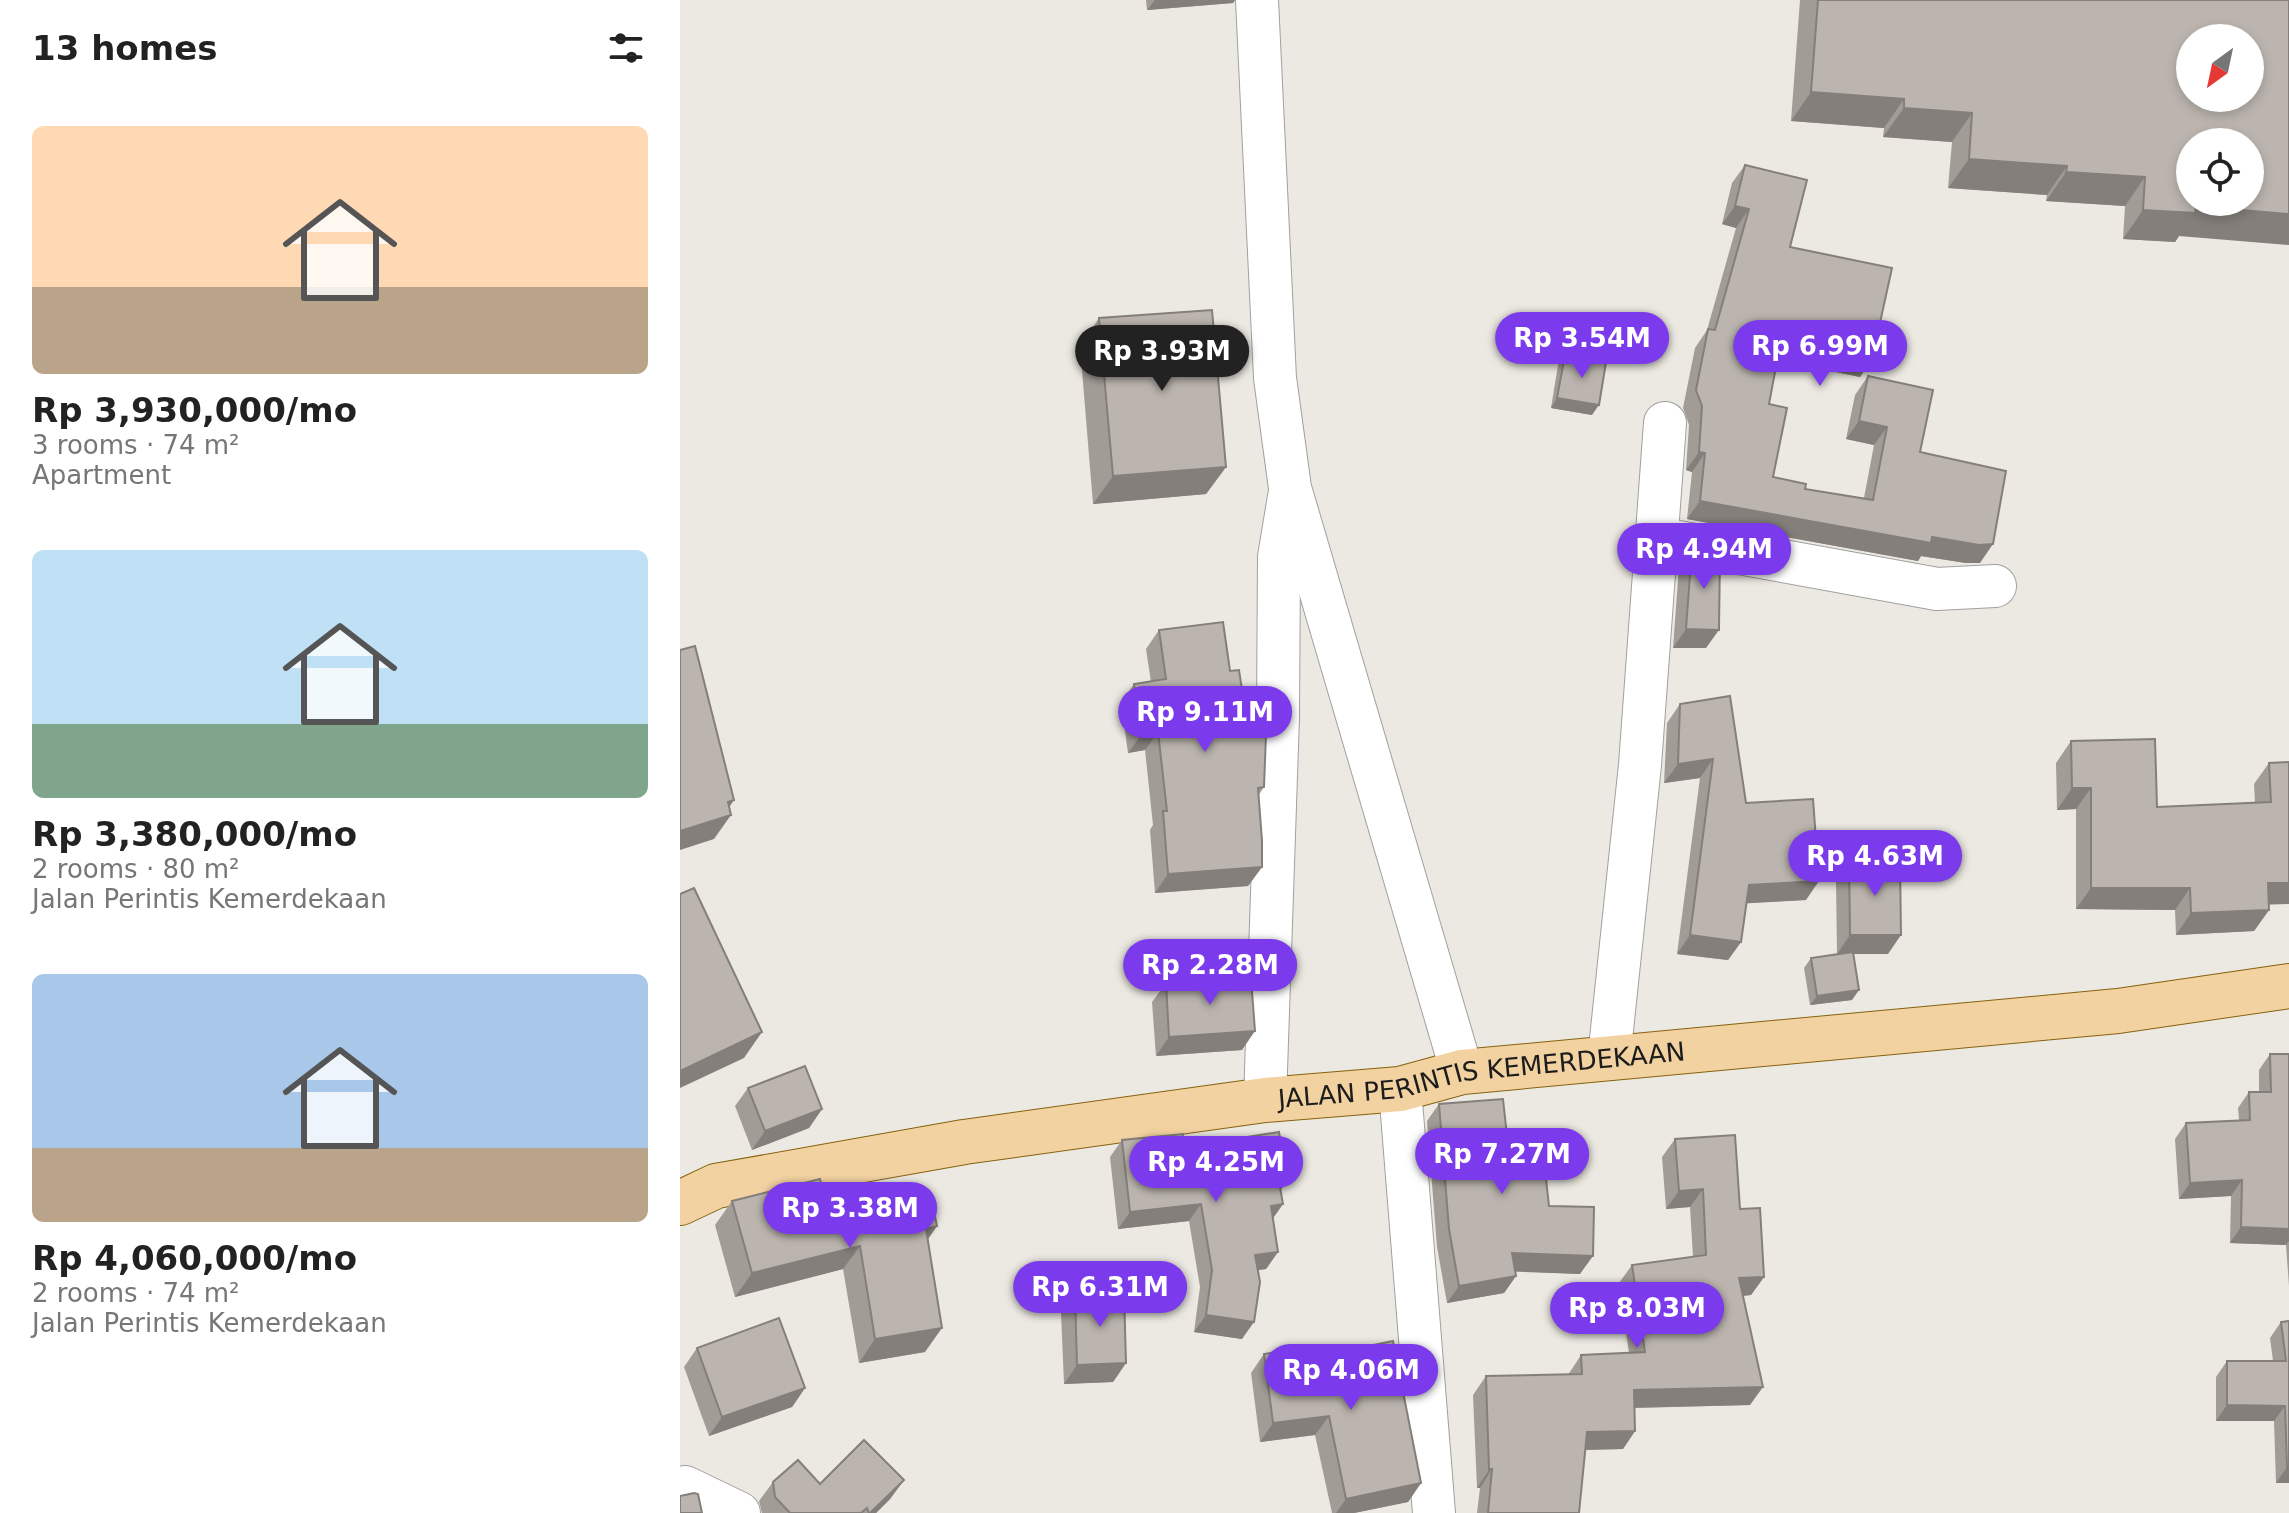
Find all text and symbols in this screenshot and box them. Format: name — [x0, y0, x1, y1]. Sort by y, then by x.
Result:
north arrow — [2176, 24, 2264, 112]
map controls — [2176, 24, 2264, 216]
icon: filters — [604, 26, 648, 70]
text: 13 homes — [32, 28, 217, 68]
button: locate — [2176, 128, 2264, 216]
icon: home — [268, 178, 412, 322]
pin: Rp 3.54M — [1499, 312, 1665, 380]
pin: Rp 6.99M — [1737, 320, 1903, 388]
text: Rp 3.54M — [1513, 323, 1651, 353]
pin: Rp 3.93M — [1079, 325, 1245, 393]
text: Rp 6.99M — [1751, 331, 1889, 361]
text: Rp 3.93M — [1093, 336, 1231, 366]
text: Rp 3,930,000/mo — [32, 390, 357, 430]
text: 3 rooms · 74 m² — [32, 430, 240, 460]
text: Apartment — [32, 460, 171, 490]
pin: Rp 4.94M — [1621, 523, 1787, 591]
text: Rp 4.94M — [1635, 534, 1773, 564]
icon: home — [268, 602, 412, 746]
pin: Rp 9.11M — [1122, 686, 1288, 754]
text: Rp 9.11M — [1136, 697, 1274, 727]
text: Rp 3,380,000/mo — [32, 814, 357, 854]
pin: Rp 4.63M — [1792, 830, 1958, 898]
text: Rp 4.63M — [1806, 841, 1944, 871]
text: 2 rooms · 80 m² — [32, 854, 240, 884]
text: Jalan Perintis Kemerdekaan — [32, 884, 387, 914]
pin: Rp 2.28M — [1127, 939, 1293, 1007]
text: Rp 2.28M — [1141, 950, 1279, 980]
icon: home — [268, 1026, 412, 1170]
street label: JALAN PERINTIS KEMERDEKAAN — [1275, 1036, 1686, 1114]
pin: Rp 7.27M — [1419, 1128, 1585, 1196]
pin: Rp 4.25M — [1133, 1136, 1299, 1204]
text: Rp 7.27M — [1433, 1139, 1571, 1169]
text: Rp 4.25M — [1147, 1147, 1285, 1177]
pin: Rp 3.38M — [767, 1182, 933, 1250]
text: Rp 3.38M — [781, 1193, 919, 1223]
text: Rp 4,060,000/mo — [32, 1238, 357, 1278]
pin: Rp 6.31M — [1017, 1261, 1183, 1329]
text: Rp 6.31M — [1031, 1272, 1169, 1302]
text: 2 rooms · 74 m² — [32, 1278, 240, 1308]
pin: Rp 8.03M — [1554, 1282, 1720, 1350]
text: Rp 8.03M — [1568, 1293, 1706, 1323]
text: Jalan Perintis Kemerdekaan — [32, 1308, 387, 1338]
pin: Rp 4.06M — [1268, 1344, 1434, 1412]
text: Rp 4.06M — [1282, 1355, 1420, 1385]

